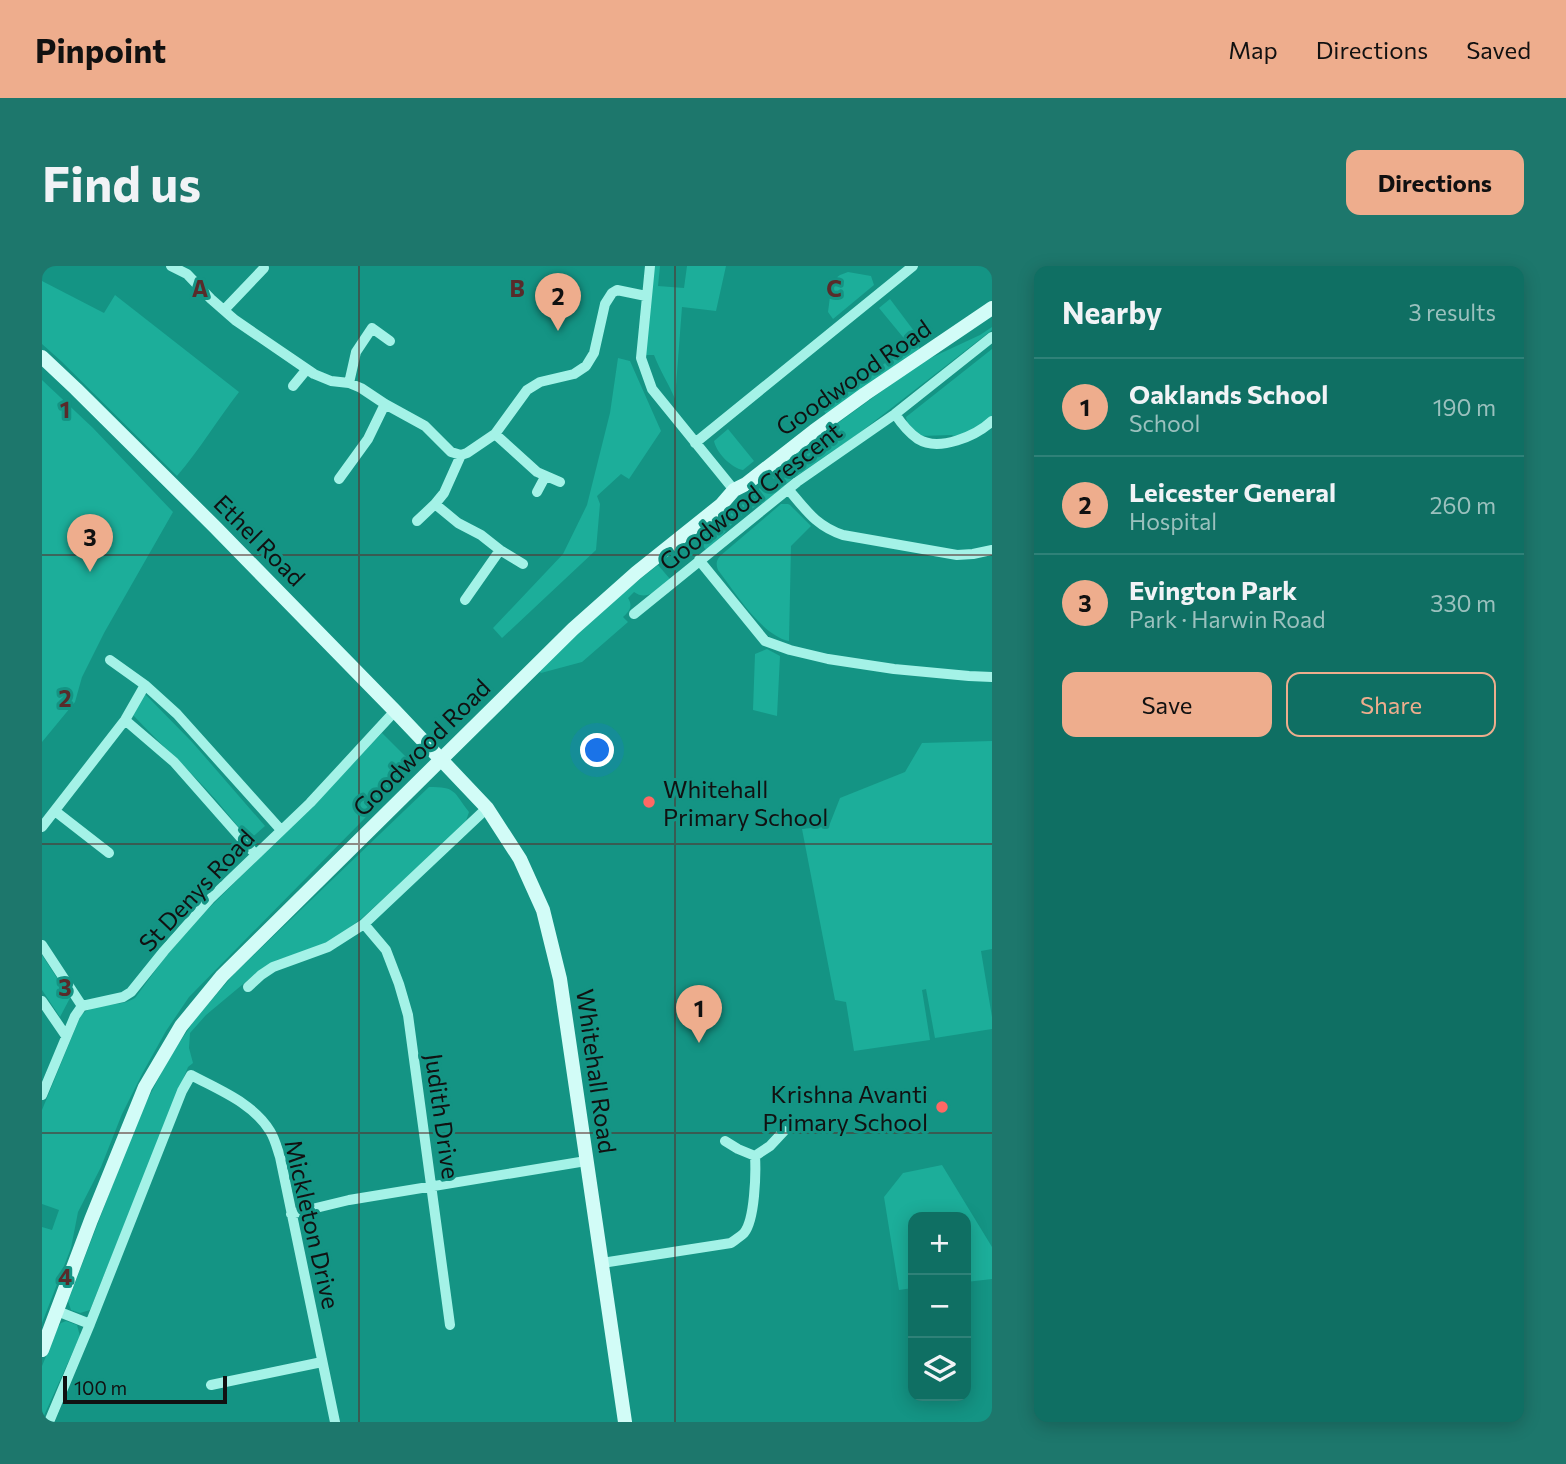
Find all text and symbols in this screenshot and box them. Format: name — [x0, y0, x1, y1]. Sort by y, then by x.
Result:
text: Pinpoint — [35, 29, 166, 70]
text: Map — [1228, 35, 1278, 64]
text: Directions — [1316, 35, 1428, 64]
text: Saved — [1466, 35, 1531, 64]
button: Directions — [1346, 150, 1524, 215]
text: Find us — [42, 152, 201, 212]
pin: 2 — [535, 273, 581, 331]
text: A — [192, 274, 209, 302]
text: B — [509, 274, 525, 302]
text: C — [826, 274, 842, 302]
text: Nearby — [1062, 293, 1162, 330]
text: 3 results — [1409, 298, 1496, 326]
street label: Goodwood Road — [770, 313, 936, 441]
text: Oaklands School — [1129, 378, 1328, 409]
text: 1 — [1080, 393, 1090, 421]
text: 190 m — [1433, 393, 1496, 421]
text: 1 — [60, 395, 70, 423]
text: School — [1129, 409, 1200, 437]
street label: Goodwood Crescent — [653, 416, 847, 576]
text: Leicester General — [1129, 476, 1336, 507]
street label: Ethel Road — [208, 488, 312, 592]
text: 2 — [1078, 491, 1092, 519]
text: 260 m — [1430, 491, 1496, 519]
text: Hospital — [1129, 507, 1217, 535]
pin: 3 — [67, 514, 113, 572]
text: Evington Park — [1129, 574, 1297, 605]
text: 3 — [1078, 589, 1092, 617]
text: 330 m — [1430, 589, 1496, 617]
text: Park · Harwin Road — [1129, 605, 1325, 633]
street label: Goodwood Road — [346, 672, 496, 822]
button: Save — [1062, 672, 1272, 737]
button: Share — [1286, 672, 1496, 737]
text: 2 — [58, 684, 72, 712]
your location — [580, 733, 614, 767]
place label: Whitehall Primary School — [663, 774, 828, 831]
marker: Whitehall Primary School — [641, 794, 657, 810]
street label: St Denys Road — [132, 823, 260, 957]
text: 3 — [58, 973, 72, 1001]
pin: 1 — [676, 985, 722, 1043]
street label: Whitehall Road — [571, 987, 623, 1155]
street label: Judith Drive — [420, 1051, 466, 1181]
place label: Krishna Avanti Primary School — [763, 1079, 928, 1136]
marker: Krishna Avanti Primary School — [934, 1099, 950, 1115]
street label: Mickleton Drive — [279, 1136, 347, 1312]
map controls — [908, 1212, 971, 1401]
button: + — [908, 1212, 971, 1275]
text: 4 — [58, 1262, 72, 1290]
button: − — [908, 1275, 971, 1338]
button: layers — [908, 1338, 971, 1401]
scale bar — [63, 1373, 228, 1405]
text: 100 m — [74, 1376, 127, 1399]

